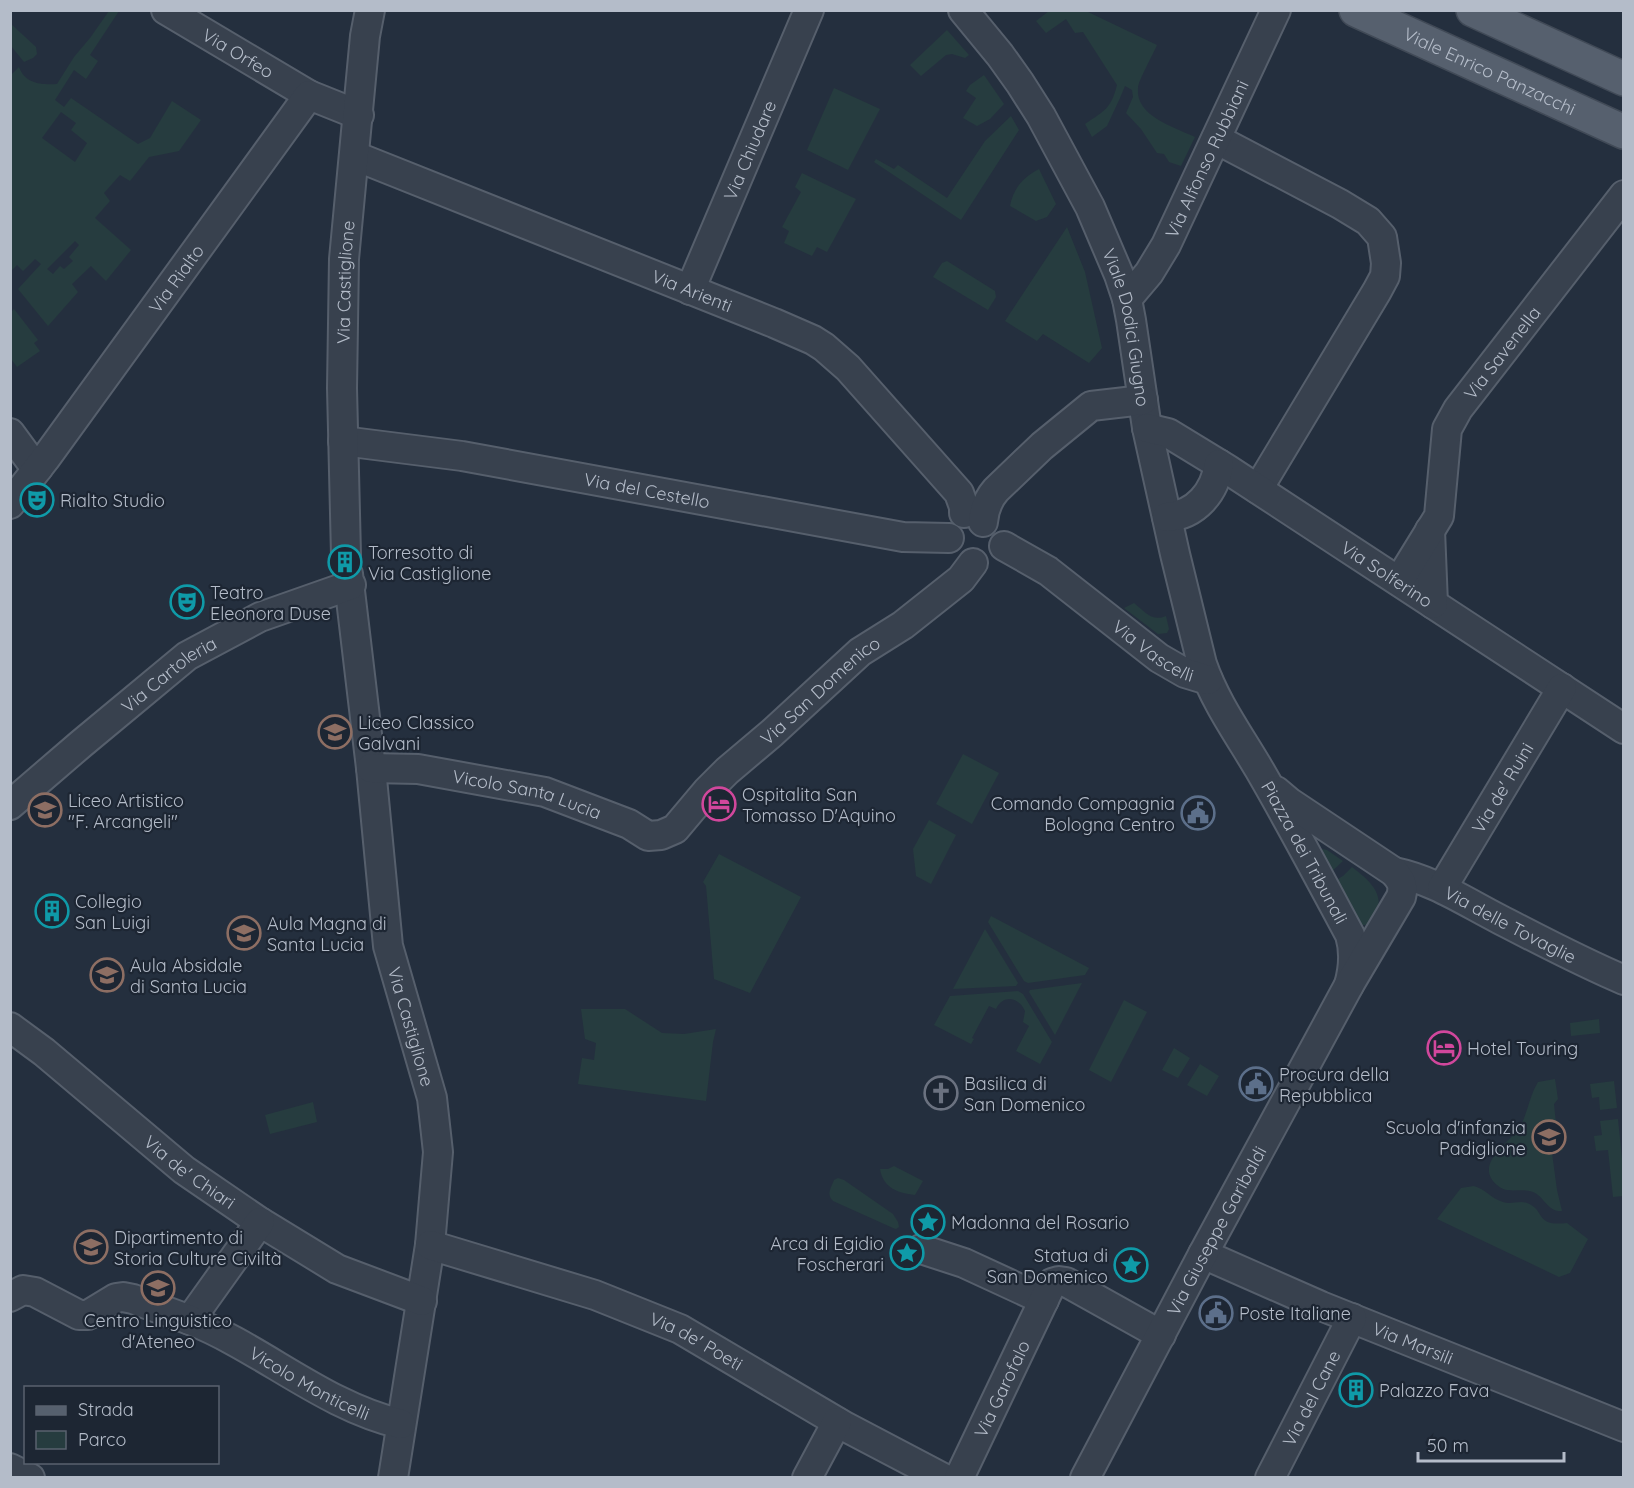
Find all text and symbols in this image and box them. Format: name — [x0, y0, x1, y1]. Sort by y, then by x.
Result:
street label: Viale Enrico Panzacchi — [1400, 22, 1579, 120]
street label: Via Orfeo — [198, 23, 278, 83]
street label: Via Alfonso Rubbiani — [1160, 76, 1253, 241]
street label: Via Chiudare — [718, 97, 781, 204]
street label: Via Castiglione — [331, 219, 359, 344]
street label: Via Rialto — [143, 240, 209, 317]
street label: Viale Dodici Giugno — [1097, 245, 1155, 408]
street label: Via Arienti — [649, 264, 736, 317]
street label: Via Savenella — [1458, 301, 1545, 404]
street label: Via del Cestello — [582, 467, 712, 513]
theatre icon: Rialto Studio — [19, 482, 55, 518]
place label: Rialto Studio — [60, 489, 165, 512]
street label: Via Solferino — [1337, 535, 1437, 612]
place label: Torresotto di Via Castiglione — [368, 541, 491, 585]
building icon: Torresotto di Via Castiglione — [327, 544, 363, 580]
place label: Teatro Eleonora Duse — [210, 581, 331, 625]
theatre icon: Teatro Eleonora Duse — [169, 584, 205, 620]
street label: Via Vascelli — [1108, 614, 1197, 686]
street label: Via Cartoleria — [116, 631, 220, 717]
street label: Via San Domenico — [755, 631, 884, 750]
place label: Liceo Classico Galvani — [358, 711, 474, 755]
school or university icon: Liceo Classico Galvani — [317, 714, 353, 750]
street label: Via de' Ruini — [1466, 738, 1538, 837]
street label: Vicolo Santa Lucia — [451, 764, 605, 824]
street label: Piazza dei Tribunali — [1257, 777, 1353, 928]
place label: Ospitalita San Tomasso D'Aquino — [742, 783, 896, 827]
hotel icon: Ospitalita San Tomasso D'Aquino — [701, 786, 737, 822]
place label: Liceo Artistico "F. Arcangeli" — [68, 789, 184, 833]
school or university icon: Liceo Artistico "F. Arcangeli" — [27, 792, 63, 828]
place label: Comando Compagnia Bologna Centro — [991, 792, 1175, 836]
public building icon: Comando Compagnia Bologna Centro — [1180, 795, 1216, 831]
street label: Via delle Tovaglie — [1441, 880, 1580, 968]
place label: Collegio San Luigi — [75, 890, 150, 934]
building icon: Collegio San Luigi — [34, 893, 70, 929]
place label: Aula Magna di Santa Lucia — [267, 912, 387, 956]
school or university icon: Aula Magna di Santa Lucia — [226, 915, 262, 951]
place label: Aula Absidale di Santa Lucia — [130, 954, 247, 998]
school or university icon: Aula Absidale di Santa Lucia — [89, 957, 125, 993]
street label: Via Castiglione — [383, 964, 440, 1089]
hotel icon: Hotel Touring — [1426, 1030, 1462, 1066]
place label: Hotel Touring — [1467, 1037, 1578, 1060]
place label: Procura della Repubblica — [1279, 1063, 1390, 1107]
public building icon: Procura della Repubblica — [1238, 1066, 1274, 1102]
place label: Basilica di San Domenico — [964, 1072, 1085, 1116]
church icon: Basilica di San Domenico — [923, 1075, 959, 1111]
place label: Scuola d'infanzia Padiglione — [1386, 1116, 1526, 1160]
school or university icon: Scuola d'infanzia Padiglione — [1531, 1119, 1567, 1155]
street label: Via de' Chiari — [139, 1130, 240, 1213]
street label: Via Giuseppe Garibaldi — [1161, 1142, 1271, 1319]
place icon: Madonna del Rosario — [910, 1204, 946, 1240]
place label: Madonna del Rosario — [951, 1211, 1129, 1234]
place label: Dipartimento di Storia Culture Civiltà — [114, 1226, 282, 1270]
school or university icon: Dipartimento di Storia Culture Civiltà — [73, 1229, 109, 1265]
place label: Arca di Egidio Foscherari — [770, 1232, 884, 1276]
place icon: Arca di Egidio Foscherari — [889, 1235, 925, 1271]
place label: Statua di San Domenico — [987, 1244, 1108, 1288]
place icon: Statua di San Domenico — [1113, 1247, 1149, 1283]
school or university icon: Centro Linguistico d'Ateneo — [140, 1270, 176, 1306]
public building icon: Poste Italiane — [1198, 1295, 1234, 1331]
place label: Poste Italiane — [1239, 1302, 1351, 1325]
street label: Via de' Poeti — [647, 1307, 747, 1375]
place label: Centro Linguistico d'Ateneo — [84, 1309, 232, 1353]
street label: Via Marsili — [1369, 1316, 1457, 1369]
street label: Via Garofalo — [969, 1336, 1035, 1441]
street label: Vicolo Monticelli — [246, 1341, 373, 1425]
street label: Via del Cane — [1277, 1346, 1345, 1450]
building icon: Palazzo Fava — [1338, 1372, 1374, 1408]
place label: Palazzo Fava — [1379, 1379, 1489, 1402]
legend — [24, 1386, 219, 1464]
text: Strada — [78, 1398, 134, 1421]
scale bar — [1418, 1425, 1564, 1463]
text: Parco — [78, 1428, 126, 1451]
text: 50 m — [1427, 1434, 1469, 1457]

